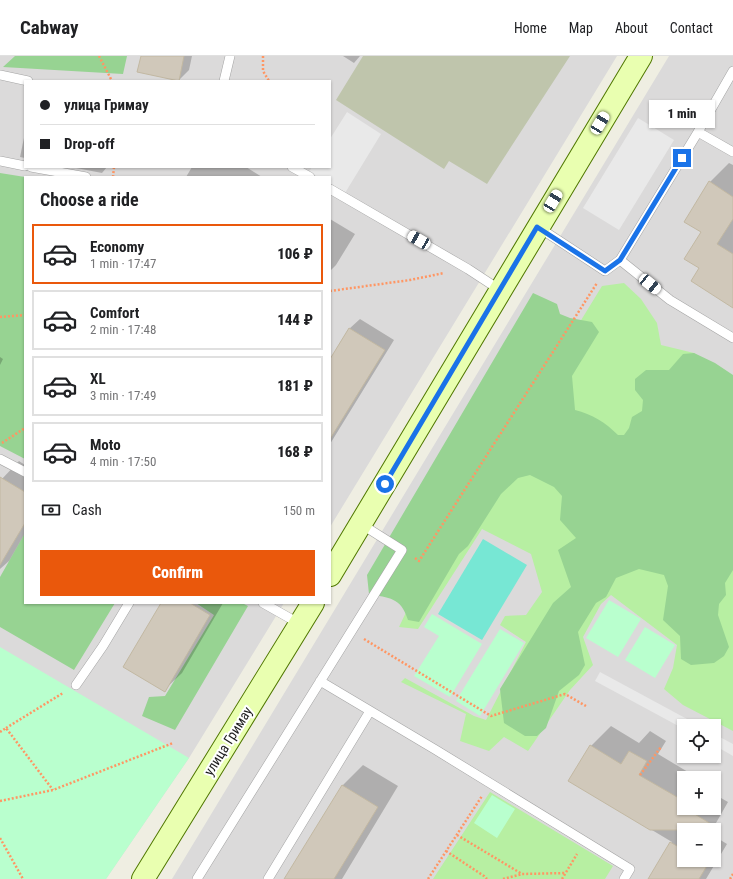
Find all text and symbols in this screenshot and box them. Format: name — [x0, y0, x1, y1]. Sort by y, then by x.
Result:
text: Cabway — [20, 16, 79, 39]
text: Home — [514, 20, 547, 36]
text: Map — [569, 20, 593, 36]
text: About — [615, 20, 648, 36]
text: Contact — [670, 20, 713, 36]
text: улица Гримау — [64, 96, 149, 114]
callout: 1 min — [649, 100, 715, 128]
text: 1 min — [668, 106, 696, 121]
car — [589, 110, 611, 136]
text: Drop-off — [64, 135, 115, 153]
route end — [673, 149, 691, 167]
car — [542, 188, 564, 214]
text: Choose a ride — [40, 189, 139, 210]
car — [406, 229, 432, 251]
icon: car — [42, 236, 78, 272]
text: Economy — [90, 238, 144, 256]
text: 106 ₽ — [277, 245, 313, 263]
text: 1 min · 17:47 — [90, 256, 156, 271]
car — [637, 272, 663, 296]
icon: car — [42, 302, 78, 338]
text: Comfort — [90, 304, 139, 322]
text: 144 ₽ — [277, 311, 313, 329]
text: 2 min · 17:48 — [90, 322, 156, 337]
icon: car — [42, 368, 78, 404]
text: XL — [90, 370, 106, 388]
text: 181 ₽ — [277, 377, 313, 395]
text: 3 min · 17:49 — [90, 388, 156, 403]
icon: car — [42, 434, 78, 470]
text: Moto — [90, 436, 121, 454]
text: 168 ₽ — [277, 443, 313, 461]
text: 4 min · 17:50 — [90, 454, 156, 469]
route start — [376, 475, 394, 493]
icon: cash — [40, 499, 62, 521]
text: Cash — [72, 501, 102, 519]
text: 150 m — [283, 503, 315, 518]
button: Confirm — [40, 550, 315, 596]
street label: улица Гримау — [201, 704, 256, 778]
map controls — [677, 719, 721, 867]
button: locate — [677, 719, 721, 763]
button: + — [677, 771, 721, 815]
button: − — [677, 823, 721, 867]

